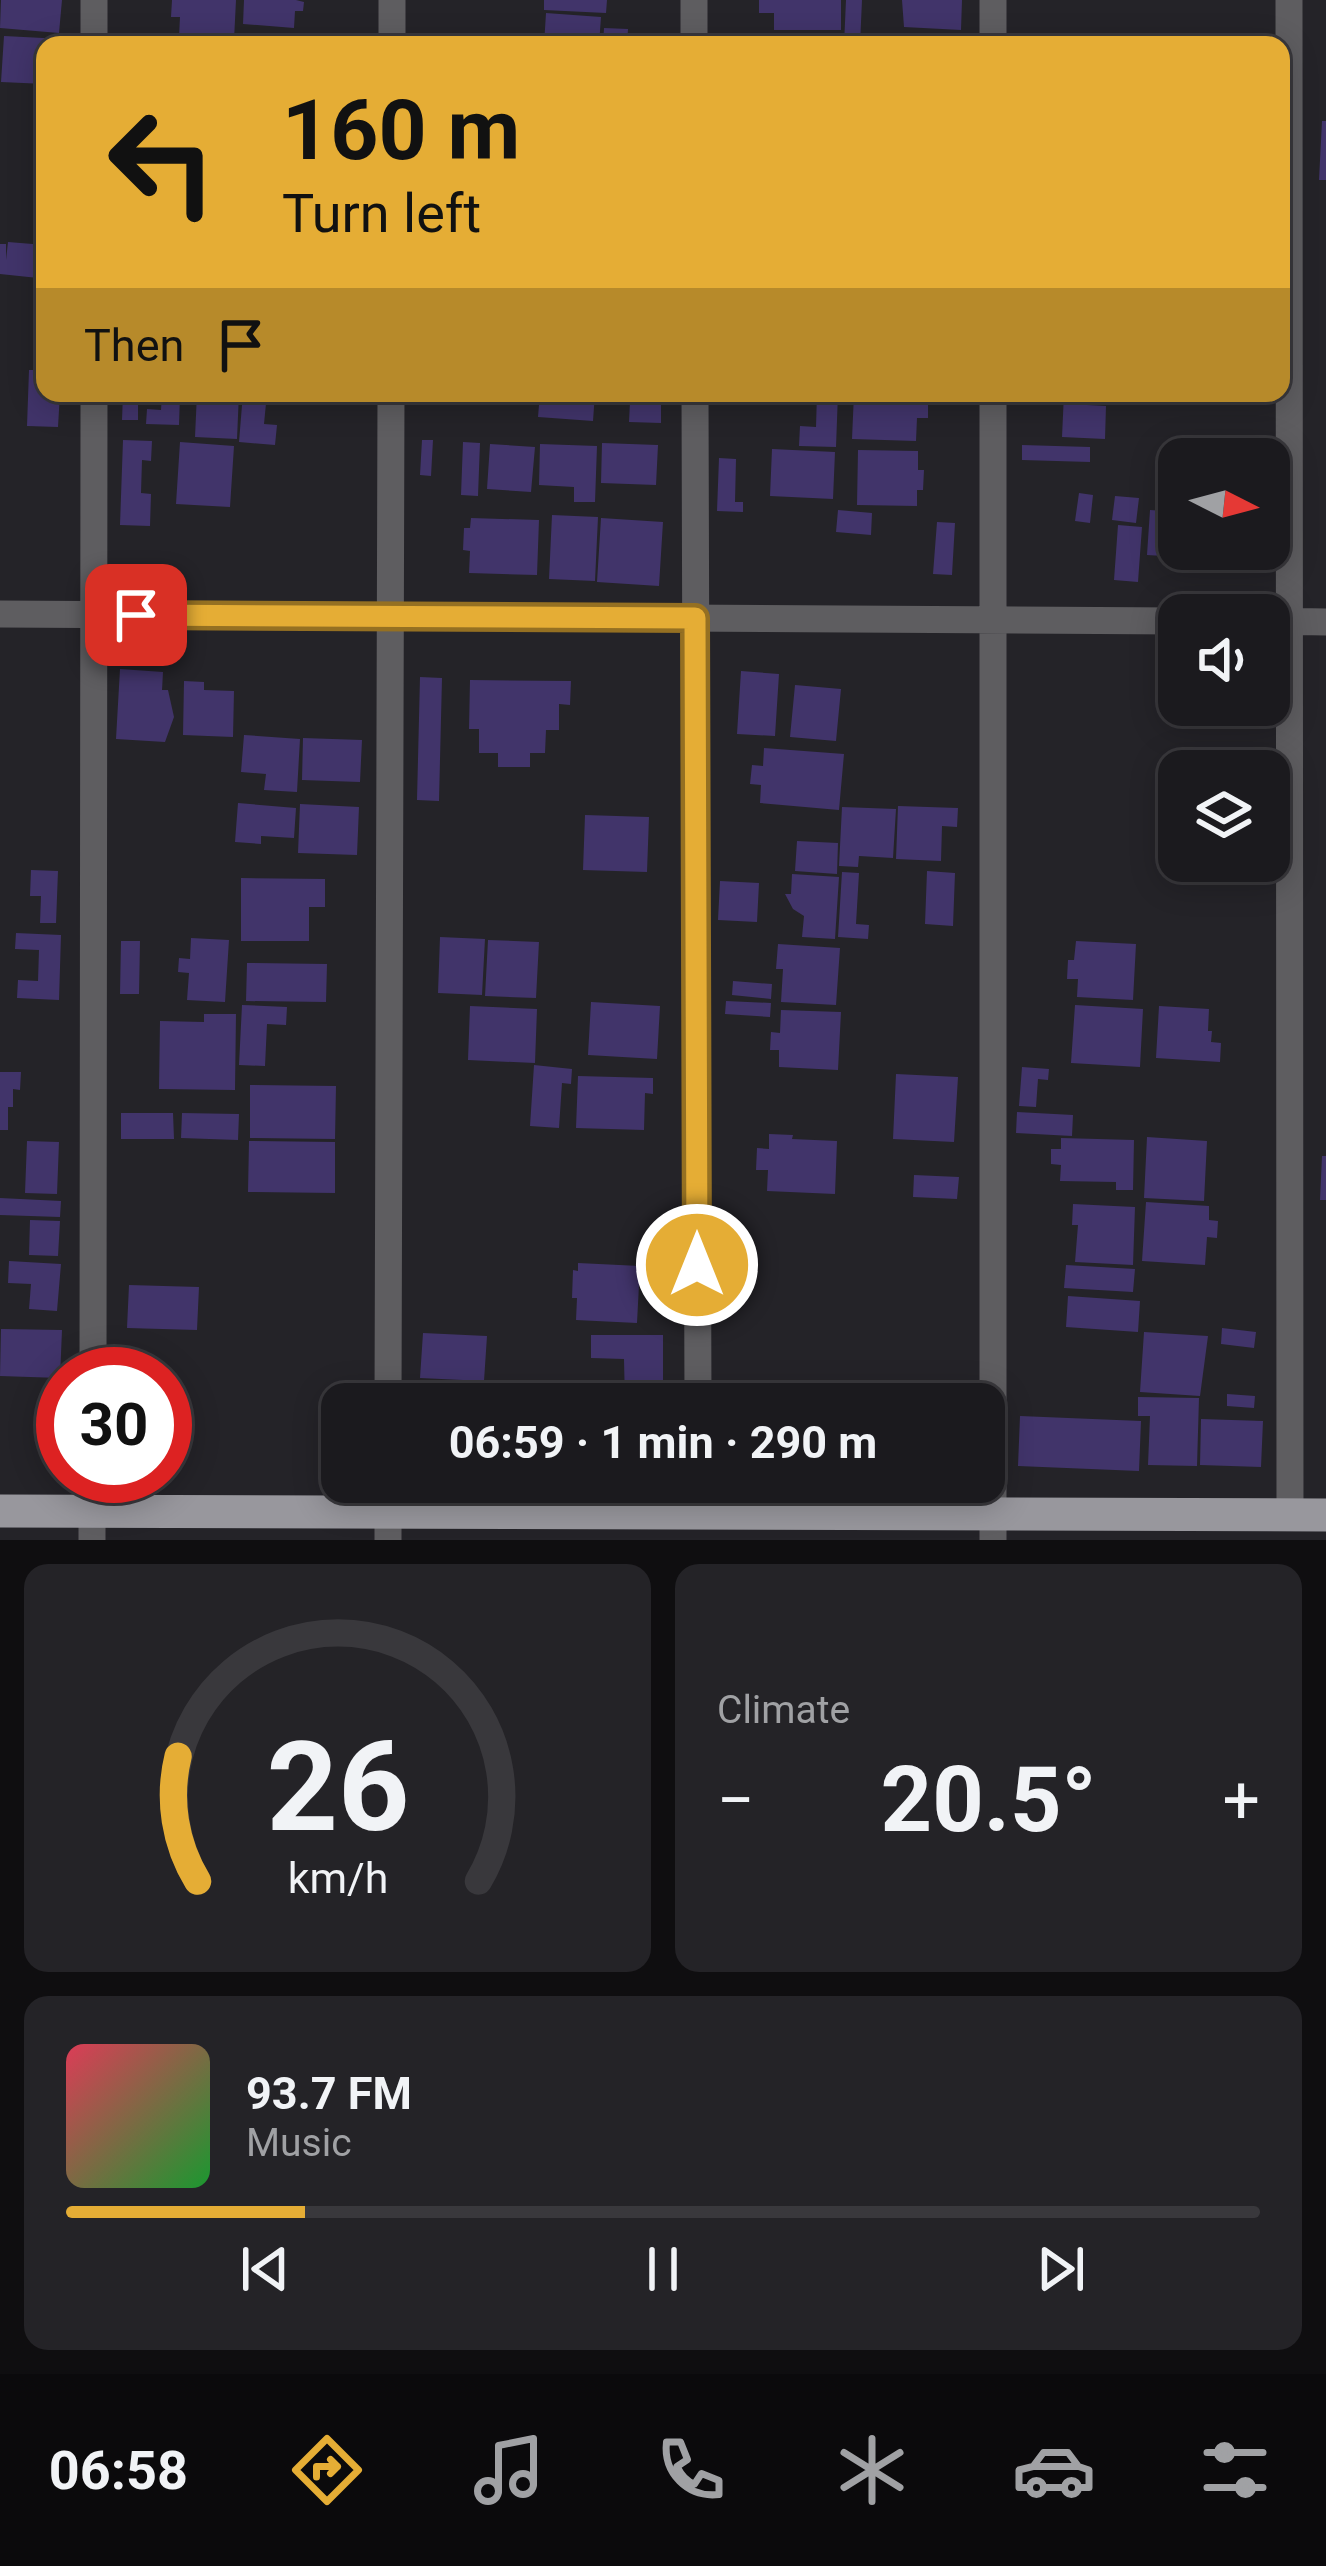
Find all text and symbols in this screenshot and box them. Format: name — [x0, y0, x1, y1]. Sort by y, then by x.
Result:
text: 160 m — [282, 81, 520, 180]
icon: left — [84, 84, 240, 240]
text: Turn left — [282, 182, 481, 245]
icon: arrive — [208, 312, 274, 378]
text: Then — [84, 319, 184, 372]
north arrow — [1158, 438, 1290, 570]
map controls — [1158, 438, 1290, 882]
pin — [85, 564, 187, 666]
icon: arrive — [103, 582, 169, 648]
button: sound — [1158, 594, 1290, 726]
button: layers — [1158, 750, 1290, 882]
position arrow — [634, 1202, 760, 1328]
speed limit sign: 30 — [36, 1347, 192, 1503]
text: 06:59 · 1 min · 290 m — [449, 1416, 877, 1469]
text: Climate — [717, 1687, 850, 1733]
text: 26 — [266, 1714, 409, 1860]
text: 20.5° — [881, 1748, 1097, 1853]
text: − — [717, 1762, 755, 1839]
text: + — [1223, 1762, 1260, 1839]
text: km/h — [287, 1853, 388, 1903]
text: 93.7 FM — [246, 2067, 412, 2120]
text: Music — [246, 2120, 352, 2166]
icon: previous — [232, 2236, 298, 2302]
icon: pause — [630, 2236, 696, 2302]
icon: next — [1028, 2236, 1094, 2302]
icon: directions — [285, 2428, 369, 2512]
icon: music — [467, 2428, 551, 2512]
icon: phone — [649, 2428, 733, 2512]
icon: climate — [830, 2428, 914, 2512]
icon: car — [1012, 2428, 1096, 2512]
icon: filters — [1193, 2428, 1277, 2512]
text: 06:58 — [49, 2439, 188, 2502]

